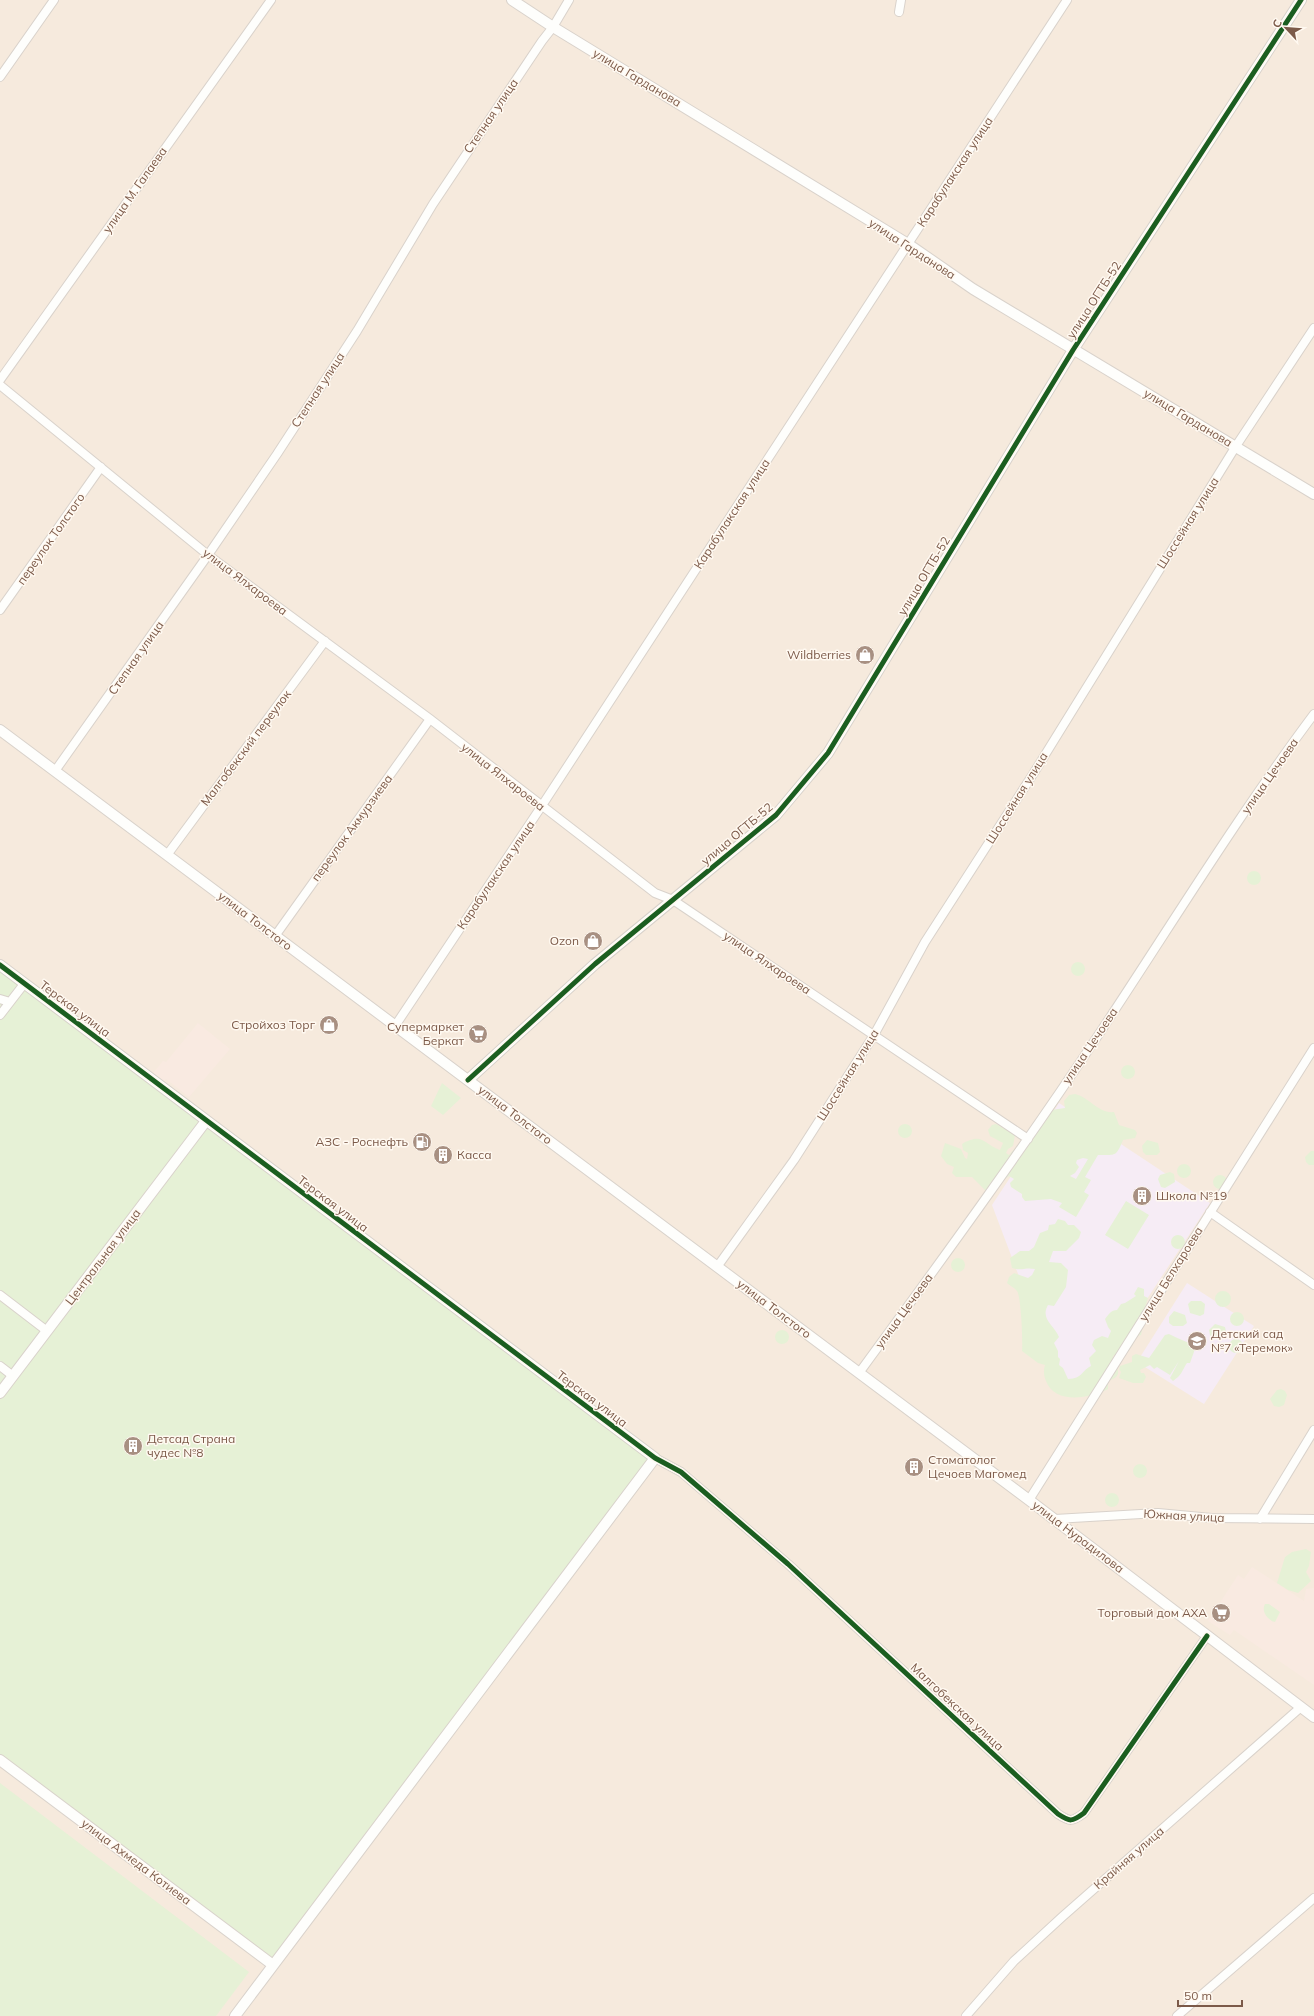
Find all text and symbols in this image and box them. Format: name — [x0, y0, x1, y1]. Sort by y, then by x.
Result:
north arrow — [1266, 8, 1306, 48]
text: С — [1269, 17, 1285, 30]
street label: улица Гарданова — [590, 45, 684, 110]
street label: Степная улица — [460, 76, 521, 156]
street label: Карабулакская улица — [913, 114, 996, 230]
street label: улица М. Галаева — [99, 144, 170, 236]
street label: улица Гарданова — [866, 215, 959, 282]
street label: улица ОГТБ-52 — [1063, 258, 1124, 341]
street label: Степная улица — [288, 349, 347, 430]
street label: улица Гарданова — [1141, 385, 1235, 450]
street label: Карабулакская улица — [690, 456, 773, 572]
street label: Шоссейная улица — [1153, 474, 1222, 571]
street label: переулок Толстого — [13, 490, 88, 587]
street label: улица ОГТБ-52 — [894, 534, 953, 618]
street label: улица Ялхароева — [200, 545, 291, 618]
street label: Степная улица — [105, 618, 167, 697]
shop icon: Wildberries — [854, 644, 876, 666]
place label: Wildberries — [787, 647, 851, 662]
street label: Малгобекский переулок — [197, 686, 294, 809]
street label: улица Цечоева — [1238, 735, 1301, 816]
street label: улица Ялхароева — [458, 739, 548, 814]
street label: Шоссейная улица — [982, 749, 1051, 846]
street label: переулок Акмурзиева — [308, 771, 395, 884]
street label: улица ОГТБ-52 — [698, 799, 776, 868]
street label: Карабулакская улица — [454, 817, 538, 932]
street label: улица Толстого — [215, 888, 295, 953]
street label: улица Ялхароева — [721, 928, 814, 997]
shop icon: Ozon — [582, 930, 604, 952]
place label: Ozon — [550, 933, 579, 948]
street label: Терская улица — [37, 977, 114, 1040]
street label: улица Цечоева — [1059, 1005, 1121, 1087]
shop icon: Стройхоз Торг — [318, 1014, 340, 1036]
place label: Стройхоз Торг — [231, 1017, 316, 1032]
place label: Супермаркет Беркат — [387, 1019, 465, 1048]
supermarket icon: Супермаркет Беркат — [467, 1023, 489, 1045]
street label: Шоссейная улица — [813, 1026, 882, 1123]
street label: улица Толстого — [475, 1082, 555, 1147]
fuel station icon: АЗС - Роснефть — [411, 1131, 433, 1153]
place label: АЗС - Роснефть — [315, 1134, 408, 1149]
building icon: Касса — [432, 1144, 454, 1166]
place label: Касса — [457, 1147, 492, 1162]
street label: Терская улица — [295, 1172, 372, 1235]
building icon: Школа №19 — [1131, 1185, 1153, 1207]
place label: Школа №19 — [1156, 1188, 1227, 1203]
street label: Центральная улица — [62, 1206, 144, 1308]
street label: улица Белхароева — [1135, 1224, 1206, 1324]
street label: улица Цечоева — [871, 1270, 936, 1351]
street label: улица Толстого — [734, 1276, 814, 1341]
place label: Детский сад №7 «Теремок» — [1211, 1326, 1293, 1355]
school or university icon: Детский сад №7 «Теремок» — [1186, 1330, 1208, 1352]
street label: Терская улица — [554, 1367, 631, 1430]
place label: Детсад Страна чудес №8 — [147, 1431, 235, 1460]
building icon: Детсад Страна чудес №8 — [122, 1435, 144, 1457]
place label: Стоматолог Цечоев Магомед — [928, 1452, 1026, 1481]
building icon: Стоматолог Цечоев Магомед — [903, 1456, 925, 1478]
street label: улица Нурадилова — [1030, 1497, 1127, 1576]
street label: Южная улица — [1143, 1506, 1225, 1525]
supermarket icon: Торговый дом АХА — [1210, 1602, 1232, 1624]
place label: Торговый дом АХА — [1098, 1605, 1207, 1620]
street label: Малгобекская улица — [908, 1660, 1007, 1754]
street label: улица Ахмеда Котиева — [78, 1815, 194, 1908]
street label: Крайняя улица — [1090, 1823, 1167, 1892]
scale bar — [1178, 1982, 1242, 2008]
text: 50 m — [1184, 1988, 1212, 2003]

